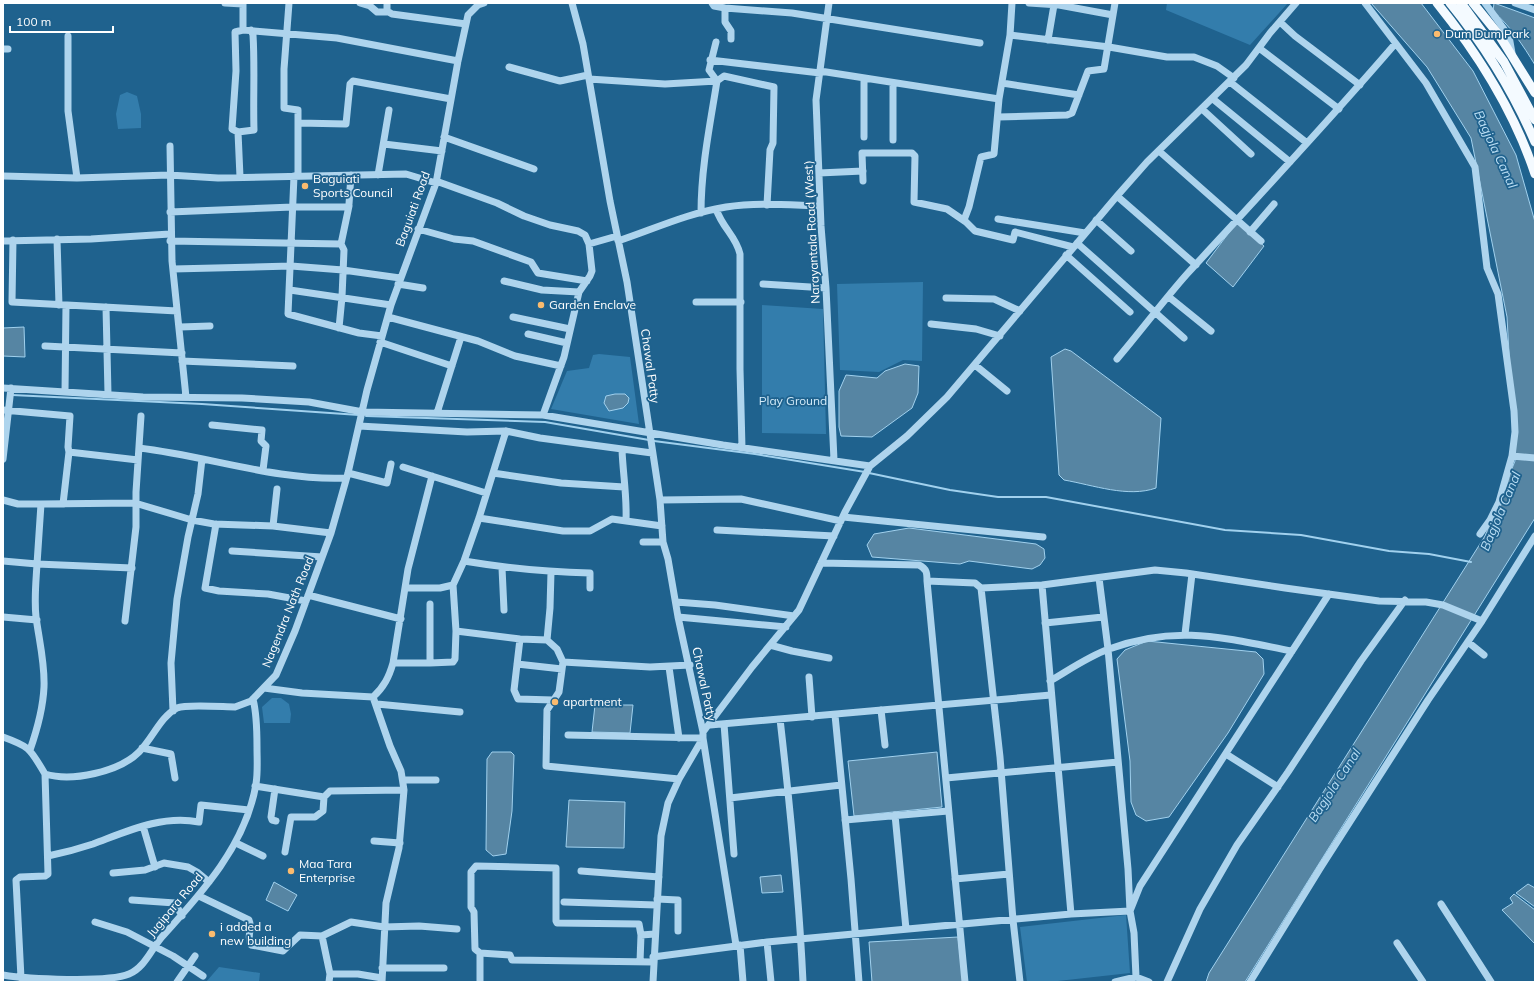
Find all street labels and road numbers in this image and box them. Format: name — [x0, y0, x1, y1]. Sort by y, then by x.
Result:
street label: Narayantala Road (West) — [800, 160, 823, 304]
street label: Baguiati Road — [392, 169, 433, 249]
street label: Chawal Patty — [638, 328, 663, 405]
street label: Nagendra Nath Road — [258, 554, 317, 670]
street label: Chawal Patty — [689, 646, 720, 723]
street label: Jugipara Road — [143, 869, 206, 940]

